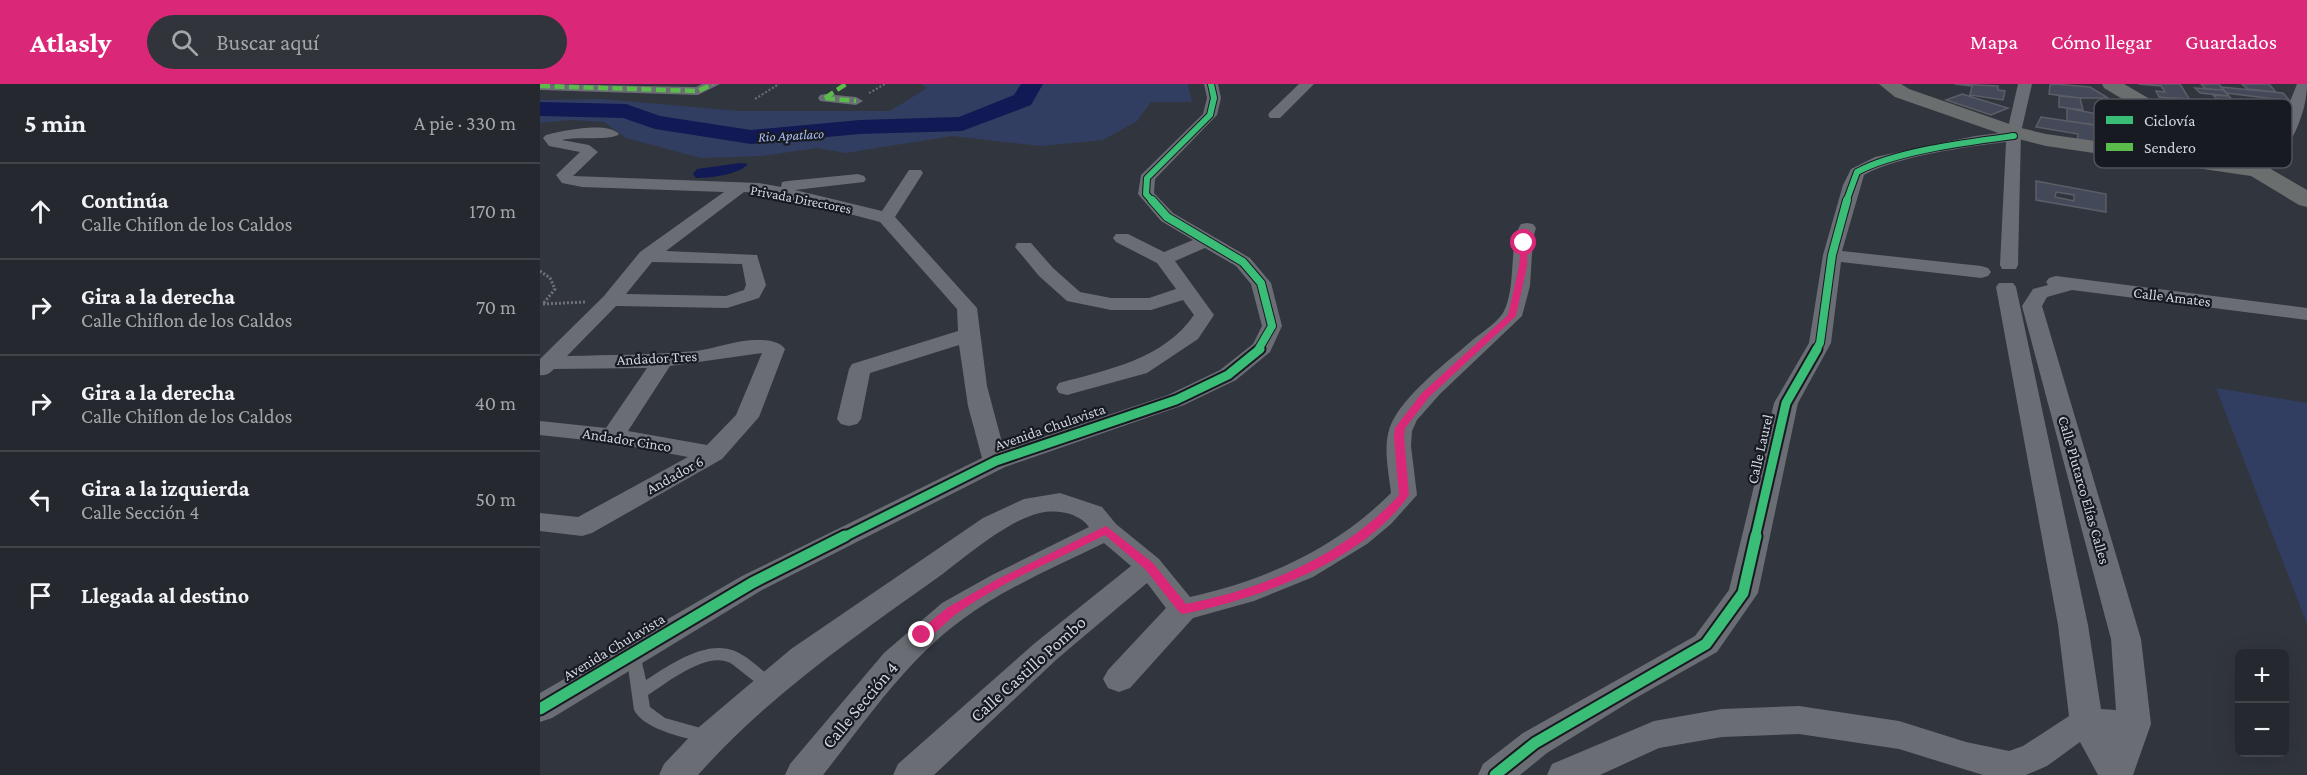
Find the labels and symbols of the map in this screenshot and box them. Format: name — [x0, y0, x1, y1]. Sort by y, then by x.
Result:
legend — [2094, 99, 2292, 168]
text: Ciclovía — [2144, 112, 2196, 129]
water label: Rio Apatlaco — [758, 125, 825, 145]
text: Sendero — [2144, 139, 2196, 156]
street label: Privada Directores — [749, 181, 853, 217]
route start — [1510, 229, 1536, 255]
street label: Calle Amates — [2132, 284, 2212, 310]
street label: Andador Tres — [616, 348, 698, 368]
street label: Avenida Chulavista — [993, 401, 1107, 453]
street label: Calle Laurel — [1744, 413, 1776, 485]
street label: Calle Plutarco Elías Calles — [2055, 414, 2113, 566]
street label: Andador Cinco — [582, 425, 672, 455]
street label: Andador 6 — [644, 453, 706, 497]
street label: Avenida Chulavista — [560, 610, 668, 684]
street label: Calle Castillo Pombo — [966, 612, 1090, 726]
route end — [908, 621, 934, 647]
street label: Calle Sección 4 — [818, 658, 902, 752]

